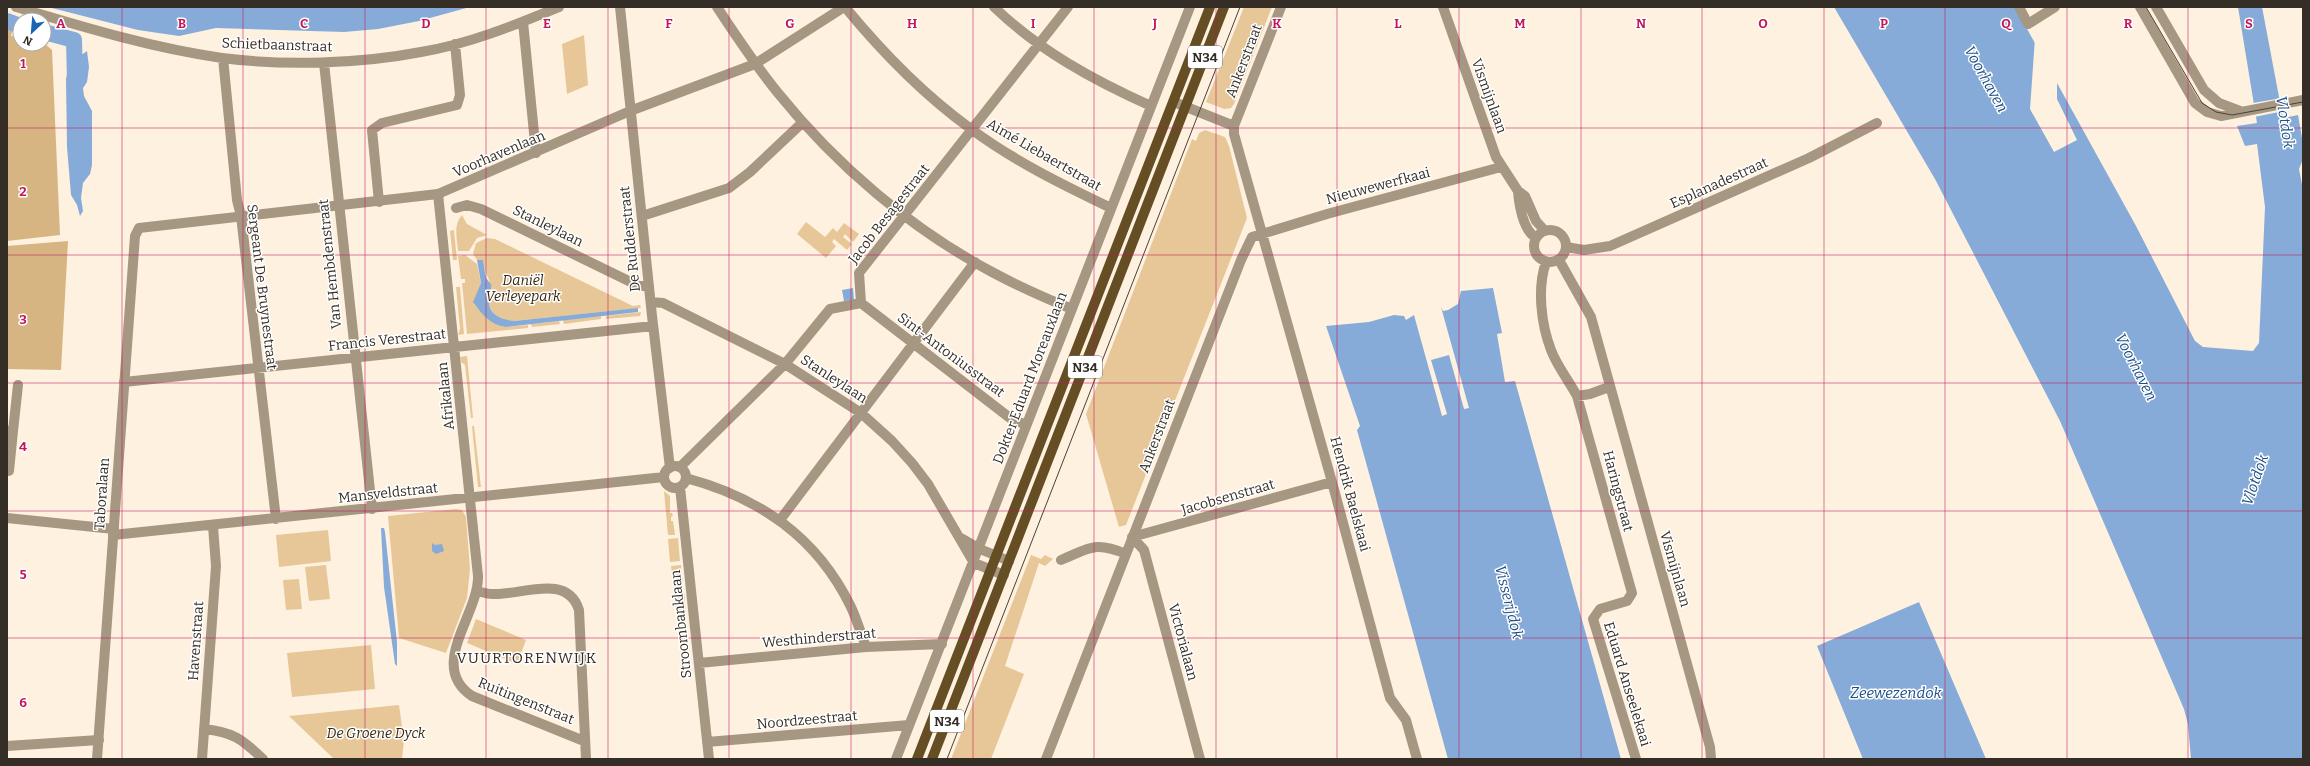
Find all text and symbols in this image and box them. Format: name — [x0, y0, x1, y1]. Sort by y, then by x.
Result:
north arrow — [12, 12, 52, 52]
text: A — [56, 16, 66, 31]
text: B — [178, 16, 186, 31]
text: C — [300, 16, 308, 31]
text: D — [421, 16, 431, 31]
text: E — [543, 16, 551, 31]
text: F — [665, 16, 673, 31]
text: G — [785, 16, 795, 31]
text: H — [907, 16, 917, 31]
text: I — [1031, 16, 1036, 31]
text: J — [1152, 16, 1158, 31]
text: K — [1272, 16, 1282, 31]
text: L — [1394, 16, 1402, 31]
text: M — [1514, 16, 1526, 31]
text: N — [1636, 16, 1646, 31]
text: O — [1758, 16, 1768, 31]
text: P — [1880, 16, 1888, 31]
text: Q — [2001, 16, 2012, 31]
text: R — [2124, 16, 2133, 31]
text: S — [2245, 16, 2253, 31]
street label: Ankerstraat — [1222, 22, 1266, 100]
text: N — [21, 33, 35, 48]
street label: Schietbaanstraat — [221, 35, 333, 55]
water label: Voorhaven — [1960, 43, 2012, 115]
road number: N34 — [1188, 46, 1222, 68]
text: 1 — [20, 56, 26, 71]
street label: Vismijnlaan — [1468, 56, 1510, 136]
water label: Vlotdok — [2272, 95, 2298, 150]
street label: Aimé Liebaertstraat — [984, 115, 1104, 195]
street label: Voorhavenlaan — [450, 127, 548, 181]
street label: Esplanadestraat — [1667, 154, 1771, 212]
street label: Jacob Besagestraat — [844, 161, 933, 268]
street label: Nieuwewerfkaai — [1324, 164, 1432, 208]
text: 2 — [19, 184, 27, 199]
street label: De Rudderstraat — [616, 185, 644, 293]
street label: Van Hembdenstraat — [315, 198, 345, 330]
street label: Stanleylaan — [510, 202, 586, 250]
street label: Sergeant De Bruynestraat — [243, 203, 281, 371]
park label: Daniël Verleyepark — [485, 272, 561, 305]
street label: Dokter Eduard Moreauxlaan — [989, 289, 1071, 466]
street label: Sint-Antoniusstraat — [894, 309, 1008, 401]
text: 3 — [19, 312, 27, 327]
street label: Francis Verestraat — [327, 325, 447, 355]
water label: Voorhaven — [2111, 330, 2161, 404]
street label: Stanleylaan — [797, 351, 871, 407]
road number: N34 — [1068, 356, 1102, 378]
street label: Afrikalaan — [434, 361, 458, 431]
street label: Ankerstraat — [1135, 397, 1179, 475]
street label: Hendrik Baelskaai — [1326, 435, 1374, 553]
text: 4 — [19, 439, 27, 454]
street label: Haringstraat — [1599, 449, 1637, 533]
water label: Vlotdok — [2238, 451, 2272, 508]
street label: Taboralaan — [91, 457, 113, 531]
street label: Jacobsenstraat — [1178, 476, 1277, 519]
street label: Mansveldstraat — [337, 479, 439, 507]
street label: Vismijnlaan — [1656, 529, 1694, 609]
water label: Visserijdok — [1491, 563, 1527, 642]
text: 5 — [19, 567, 27, 582]
street label: Stroombanklaan — [667, 569, 695, 679]
street label: Havenstraat — [185, 601, 207, 681]
street label: Victorialaan — [1165, 602, 1201, 682]
street label: Eduard Anseelekaai — [1600, 620, 1654, 748]
street label: Westhinderstraat — [761, 625, 877, 651]
district label: VUURTORENWIJK — [457, 649, 597, 667]
street label: Ruitingenstraat — [476, 674, 576, 728]
water label: Zeewezendok — [1850, 684, 1943, 702]
text: 6 — [19, 695, 27, 710]
street label: Noordzeestraat — [756, 707, 858, 733]
road number: N34 — [930, 710, 964, 732]
park label: De Groene Dyck — [327, 725, 426, 742]

